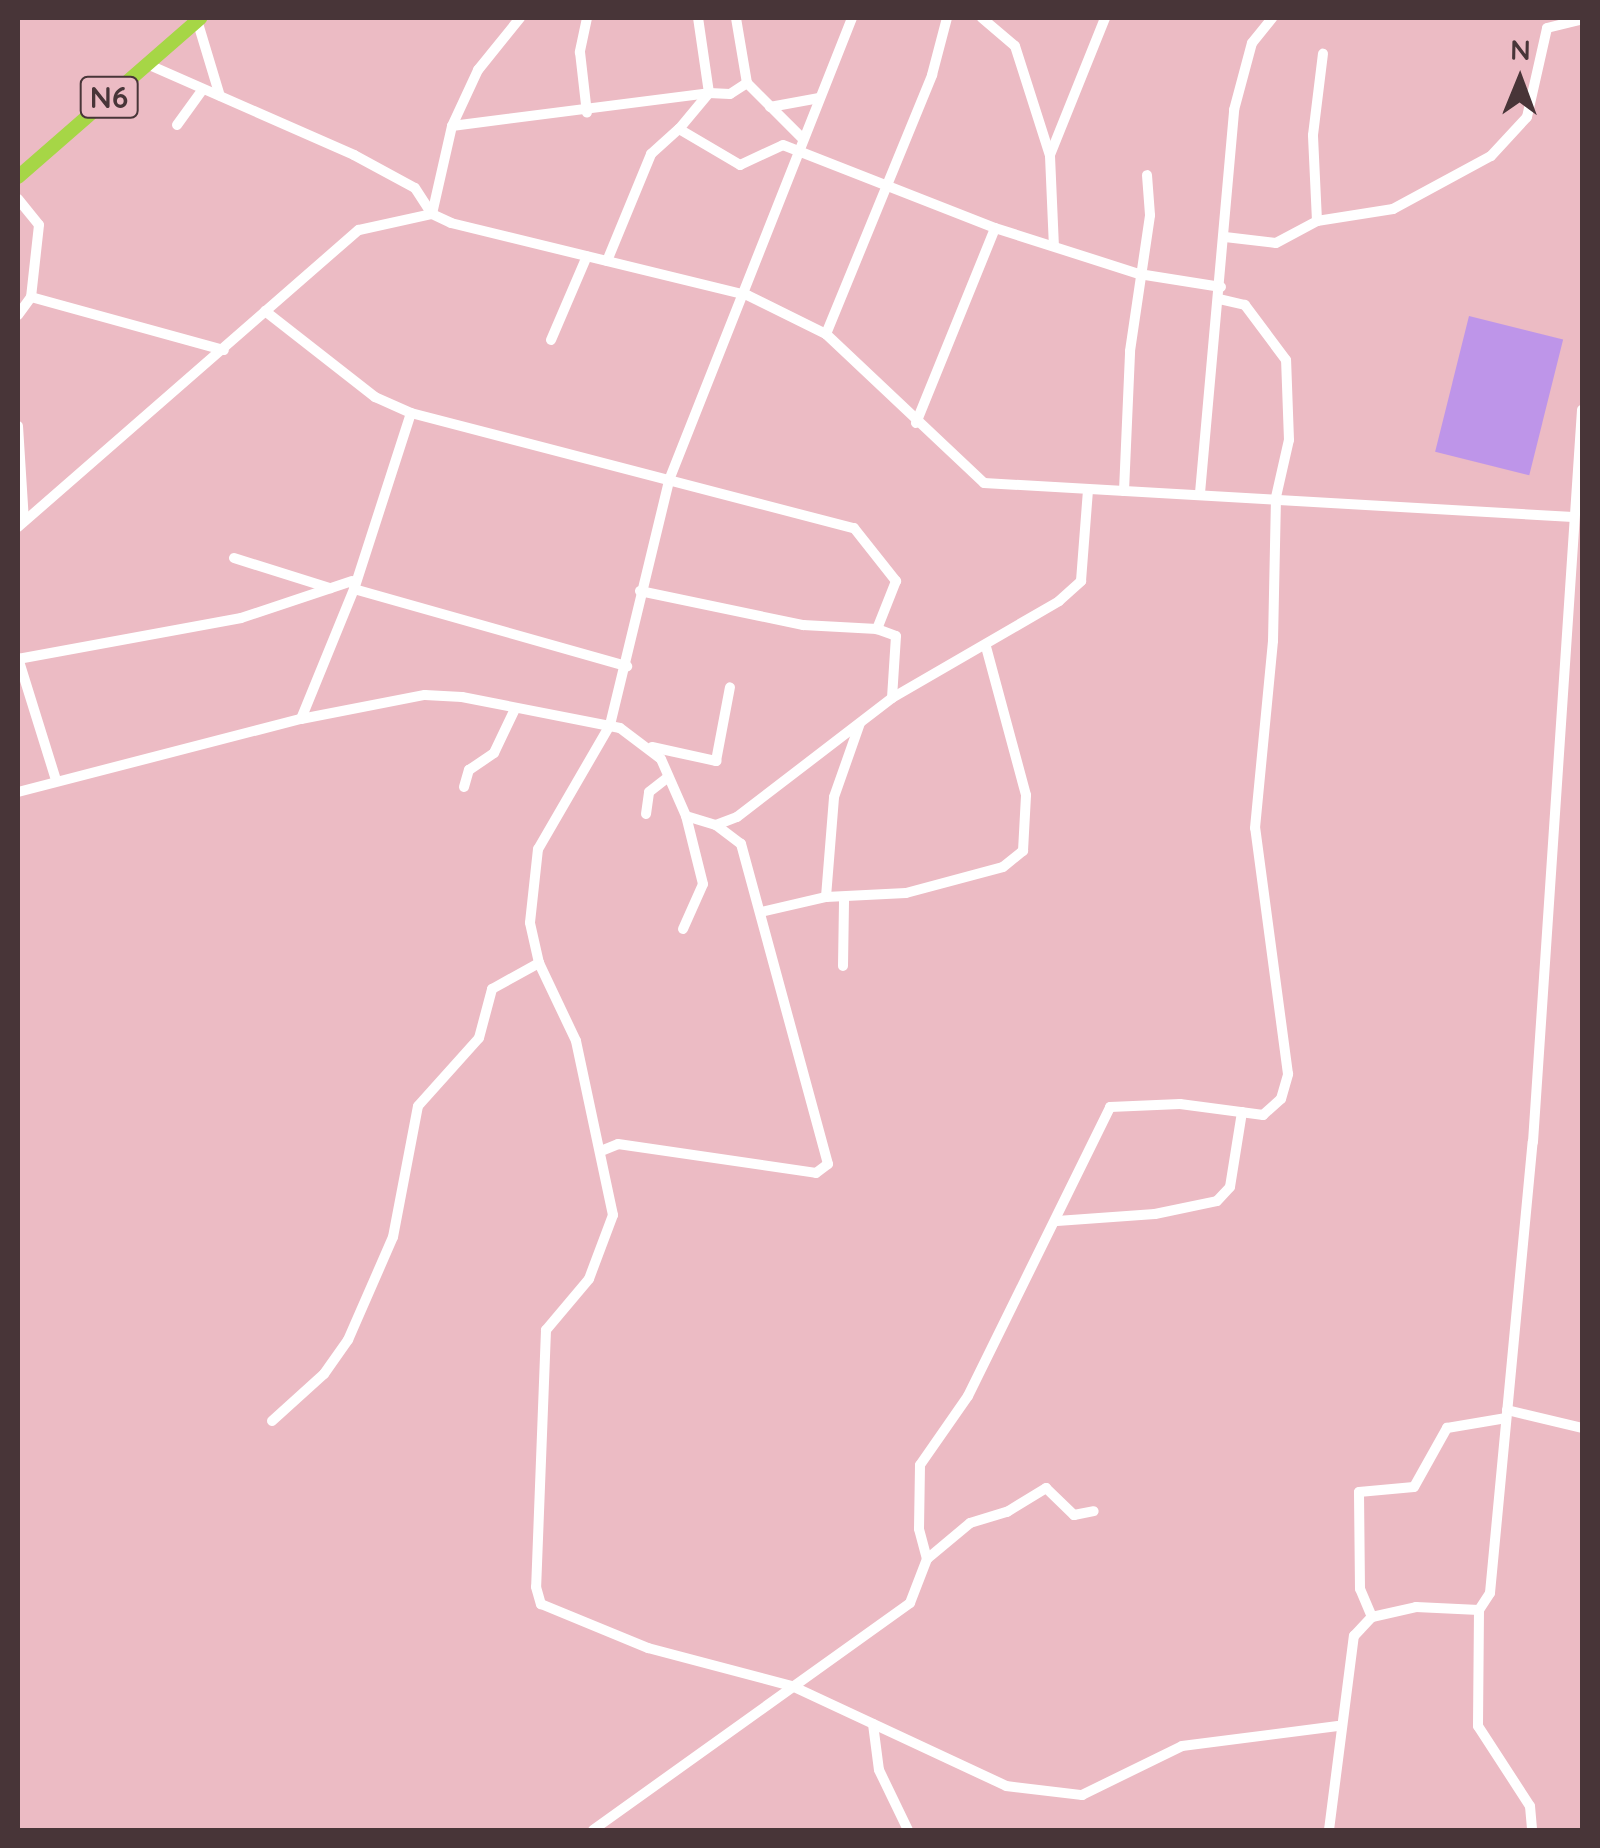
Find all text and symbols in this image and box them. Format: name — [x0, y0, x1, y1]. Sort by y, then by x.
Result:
north arrow — [1470, 30, 1570, 130]
text: N — [1510, 32, 1531, 67]
road number: N6 — [79, 72, 139, 122]

